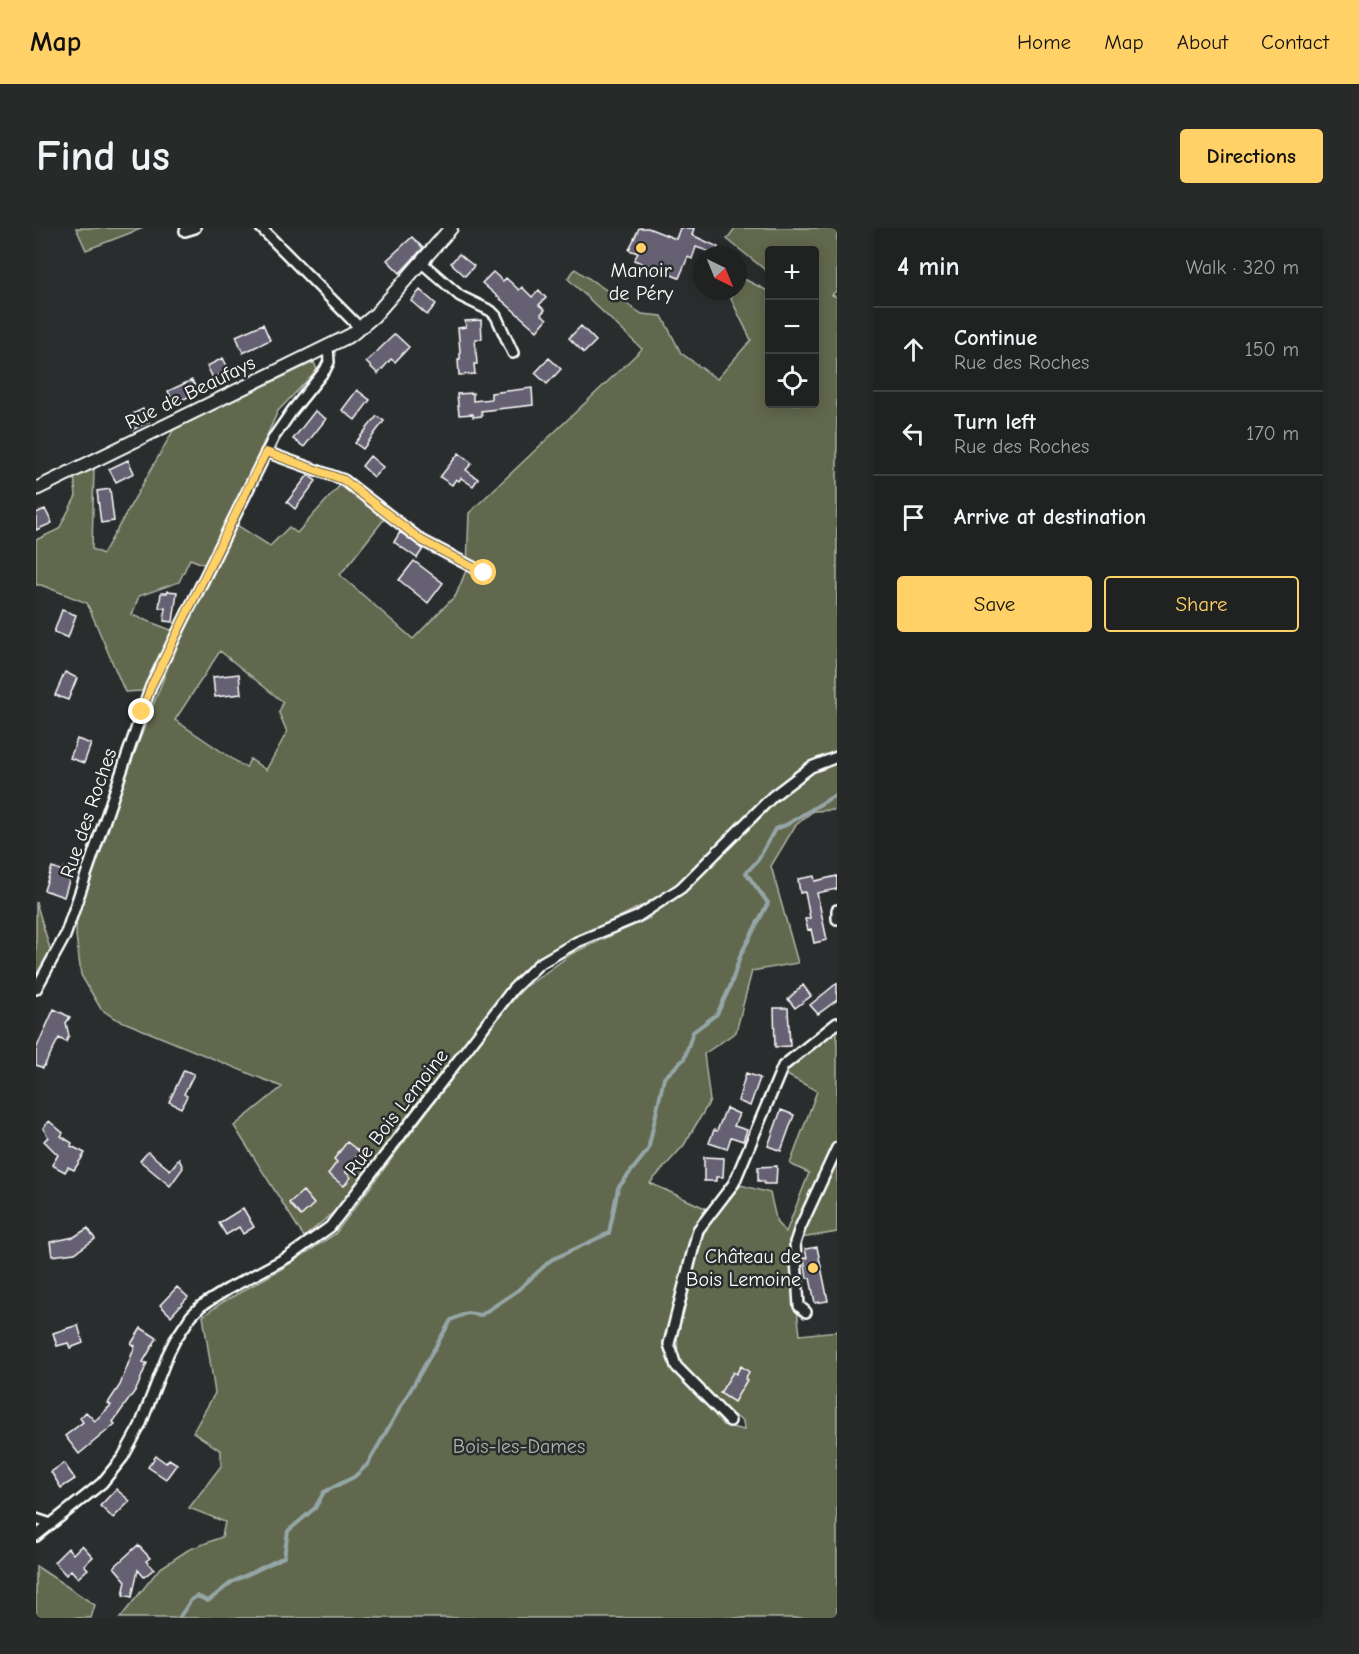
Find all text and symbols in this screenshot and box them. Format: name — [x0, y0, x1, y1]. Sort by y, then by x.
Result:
text: Map — [30, 26, 81, 58]
text: Home — [1017, 30, 1071, 54]
text: Map — [1104, 30, 1144, 54]
text: About — [1177, 30, 1228, 54]
text: Contact — [1261, 30, 1329, 54]
button: Directions — [1180, 129, 1323, 183]
text: Find us — [36, 132, 170, 181]
marker: Manoir de Péry — [634, 241, 648, 255]
north arrow — [693, 246, 747, 300]
map controls — [765, 246, 819, 408]
button: + — [765, 246, 819, 300]
text: 4 min — [897, 252, 960, 282]
text: Walk · 320 m — [1186, 256, 1299, 279]
place label: Manoir de Péry — [609, 259, 673, 305]
button: − — [765, 300, 819, 354]
text: Continue — [954, 325, 1037, 351]
icon: ahead — [897, 333, 930, 366]
text: 150 m — [1245, 338, 1299, 361]
street label: Rue de Beaufays — [121, 351, 259, 434]
text: Rue des Roches — [954, 351, 1089, 374]
button: locate — [765, 354, 819, 408]
text: Turn left — [954, 409, 1036, 435]
icon: left — [897, 417, 930, 450]
text: 170 m — [1246, 422, 1299, 445]
text: Rue des Roches — [954, 435, 1089, 458]
icon: arrive — [897, 501, 930, 534]
text: Arrive at destination — [954, 504, 1146, 530]
route start — [470, 559, 496, 585]
button: Save — [897, 576, 1092, 632]
button: Share — [1104, 576, 1299, 632]
route end — [128, 698, 154, 724]
street label: Rue des Roches — [56, 745, 121, 881]
street label: Rue Bois Lemoine — [340, 1045, 453, 1180]
place label: Château de Bois Lemoine — [686, 1245, 801, 1291]
marker: Château de Bois Lemoine — [806, 1261, 820, 1275]
park label: Bois-les-Dames — [453, 1435, 585, 1458]

